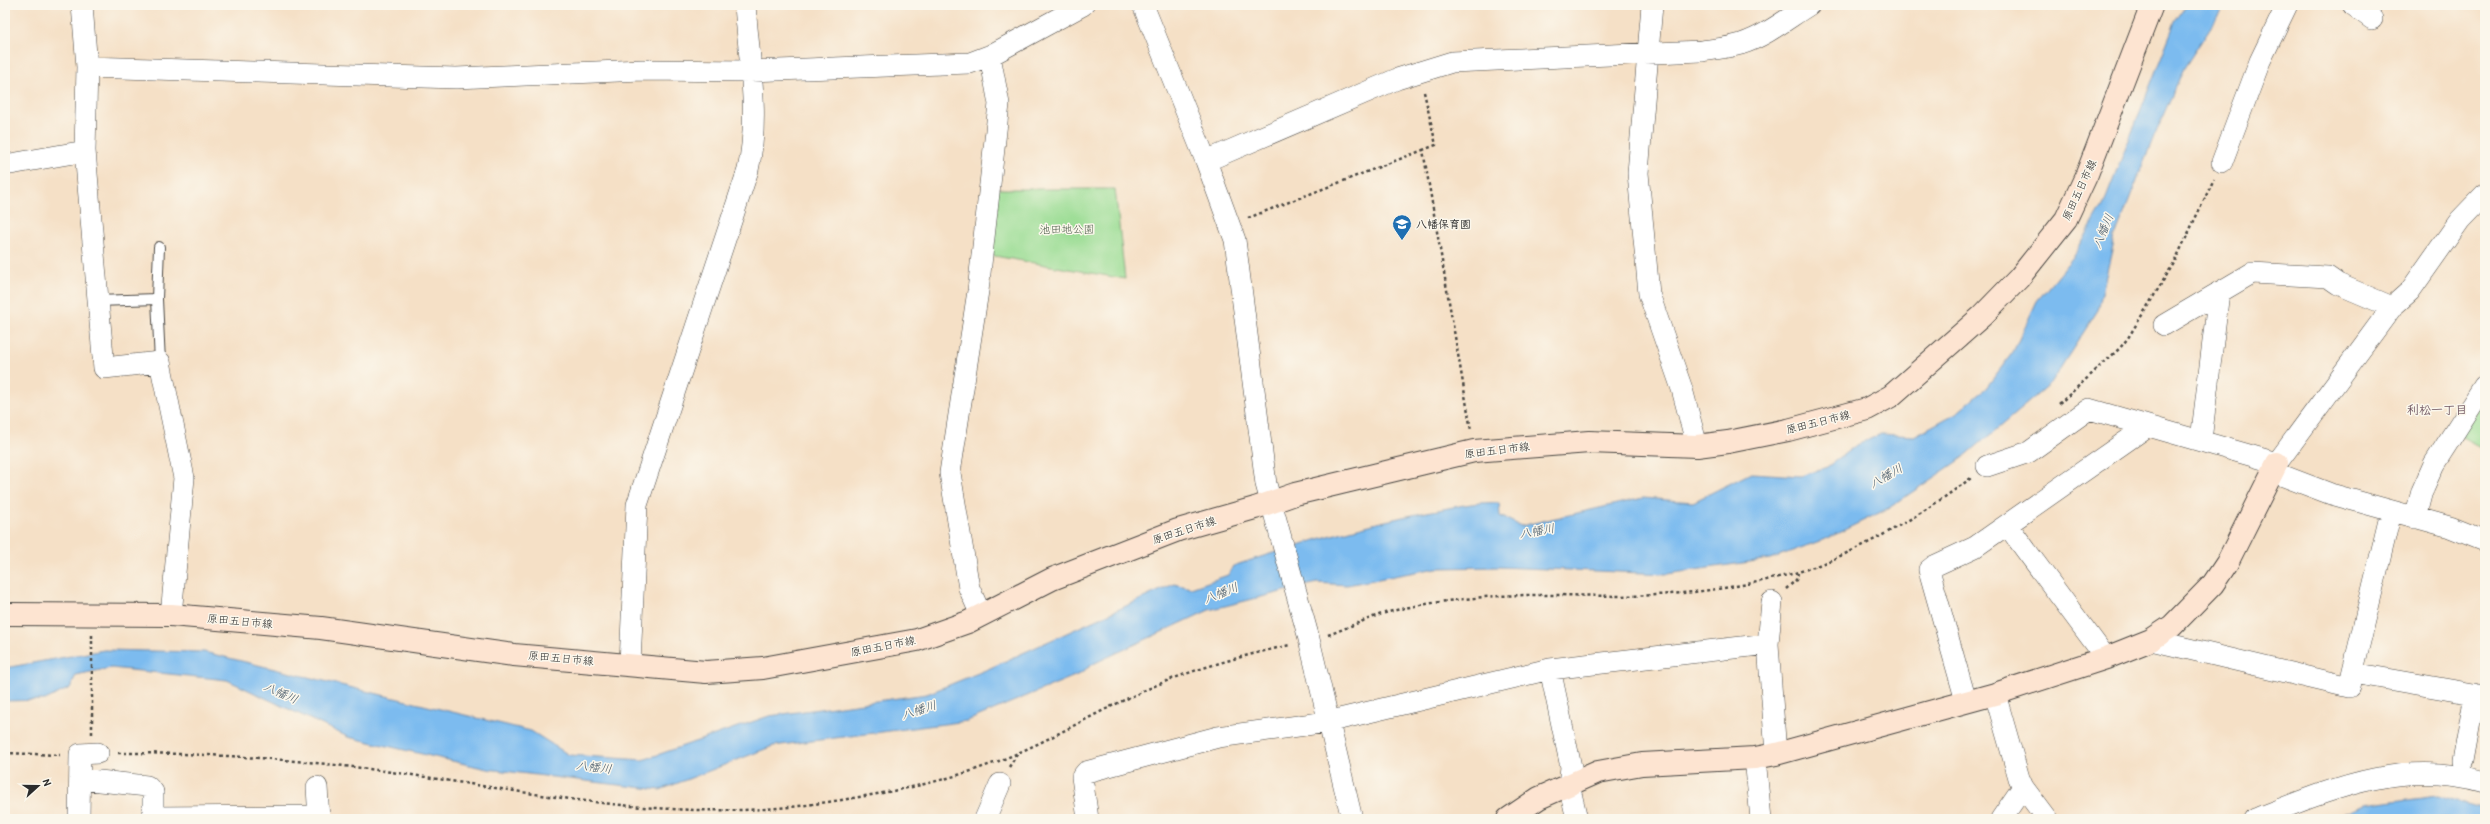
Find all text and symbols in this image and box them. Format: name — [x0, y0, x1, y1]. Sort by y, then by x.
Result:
street label: 原田五日市線 — [2059, 157, 2099, 223]
water label: 八幡川 — [2088, 211, 2117, 251]
school or university icon: 八幡保育園 — [1391, 213, 1413, 241]
place label: 八幡保育園 — [1416, 217, 1471, 231]
park label: 池田地公園 — [1040, 222, 1095, 236]
district label: 利松一丁目 — [2407, 401, 2467, 418]
street label: 原田五日市線 — [1784, 407, 1852, 437]
street label: 原田五日市線 — [1463, 439, 1531, 461]
water label: 八幡川 — [1866, 459, 1906, 492]
street label: 原田五日市線 — [1150, 513, 1218, 547]
water label: 八幡川 — [1518, 519, 1556, 542]
water label: 八幡川 — [1201, 578, 1241, 607]
street label: 原田五日市線 — [207, 611, 273, 631]
street label: 原田五日市線 — [849, 633, 917, 659]
street label: 原田五日市線 — [528, 648, 594, 668]
water label: 八幡川 — [261, 677, 301, 708]
water label: 八幡川 — [899, 696, 939, 723]
water label: 八幡川 — [575, 756, 613, 777]
north arrow — [18, 766, 58, 806]
text: N — [40, 777, 55, 788]

